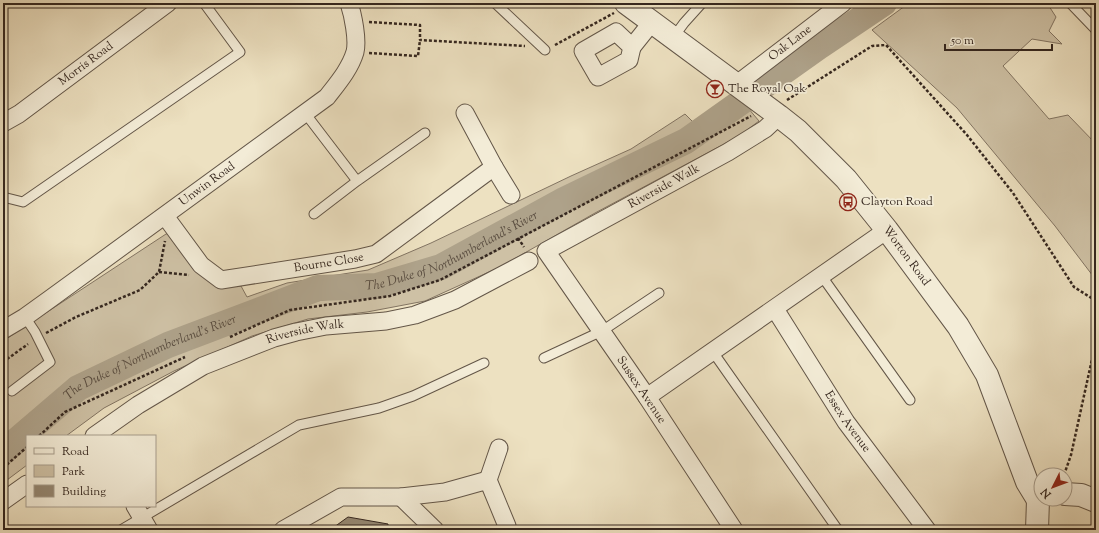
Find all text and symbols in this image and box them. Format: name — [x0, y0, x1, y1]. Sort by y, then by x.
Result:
street label: Oak Lane — [765, 21, 816, 66]
scale bar — [945, 26, 1052, 52]
text: 50 m — [950, 32, 974, 50]
street label: Morris Road — [55, 38, 117, 90]
bar icon: The Royal Oak — [705, 79, 725, 99]
place label: The Royal Oak — [728, 80, 806, 98]
street label: Unwin Road — [175, 158, 239, 211]
street label: Riverside Walk — [625, 160, 704, 214]
bus stop icon: Clayton Road — [838, 192, 858, 212]
place label: Clayton Road — [861, 193, 933, 211]
water label: The Duke of Northumberland's River — [365, 207, 542, 295]
street label: Worton Road — [878, 222, 935, 290]
street label: Bourne Close — [293, 248, 366, 277]
water label: The Duke of Northumberland's River — [60, 311, 240, 405]
street label: Riverside Walk — [264, 315, 345, 349]
street label: Sussex Avenue — [612, 353, 671, 428]
street label: Essex Avenue — [820, 387, 875, 457]
legend — [26, 435, 156, 507]
text: Road — [62, 443, 89, 461]
text: Park — [62, 463, 85, 481]
north arrow — [1033, 467, 1073, 507]
text: Building — [62, 483, 106, 501]
text: N — [1037, 484, 1056, 502]

